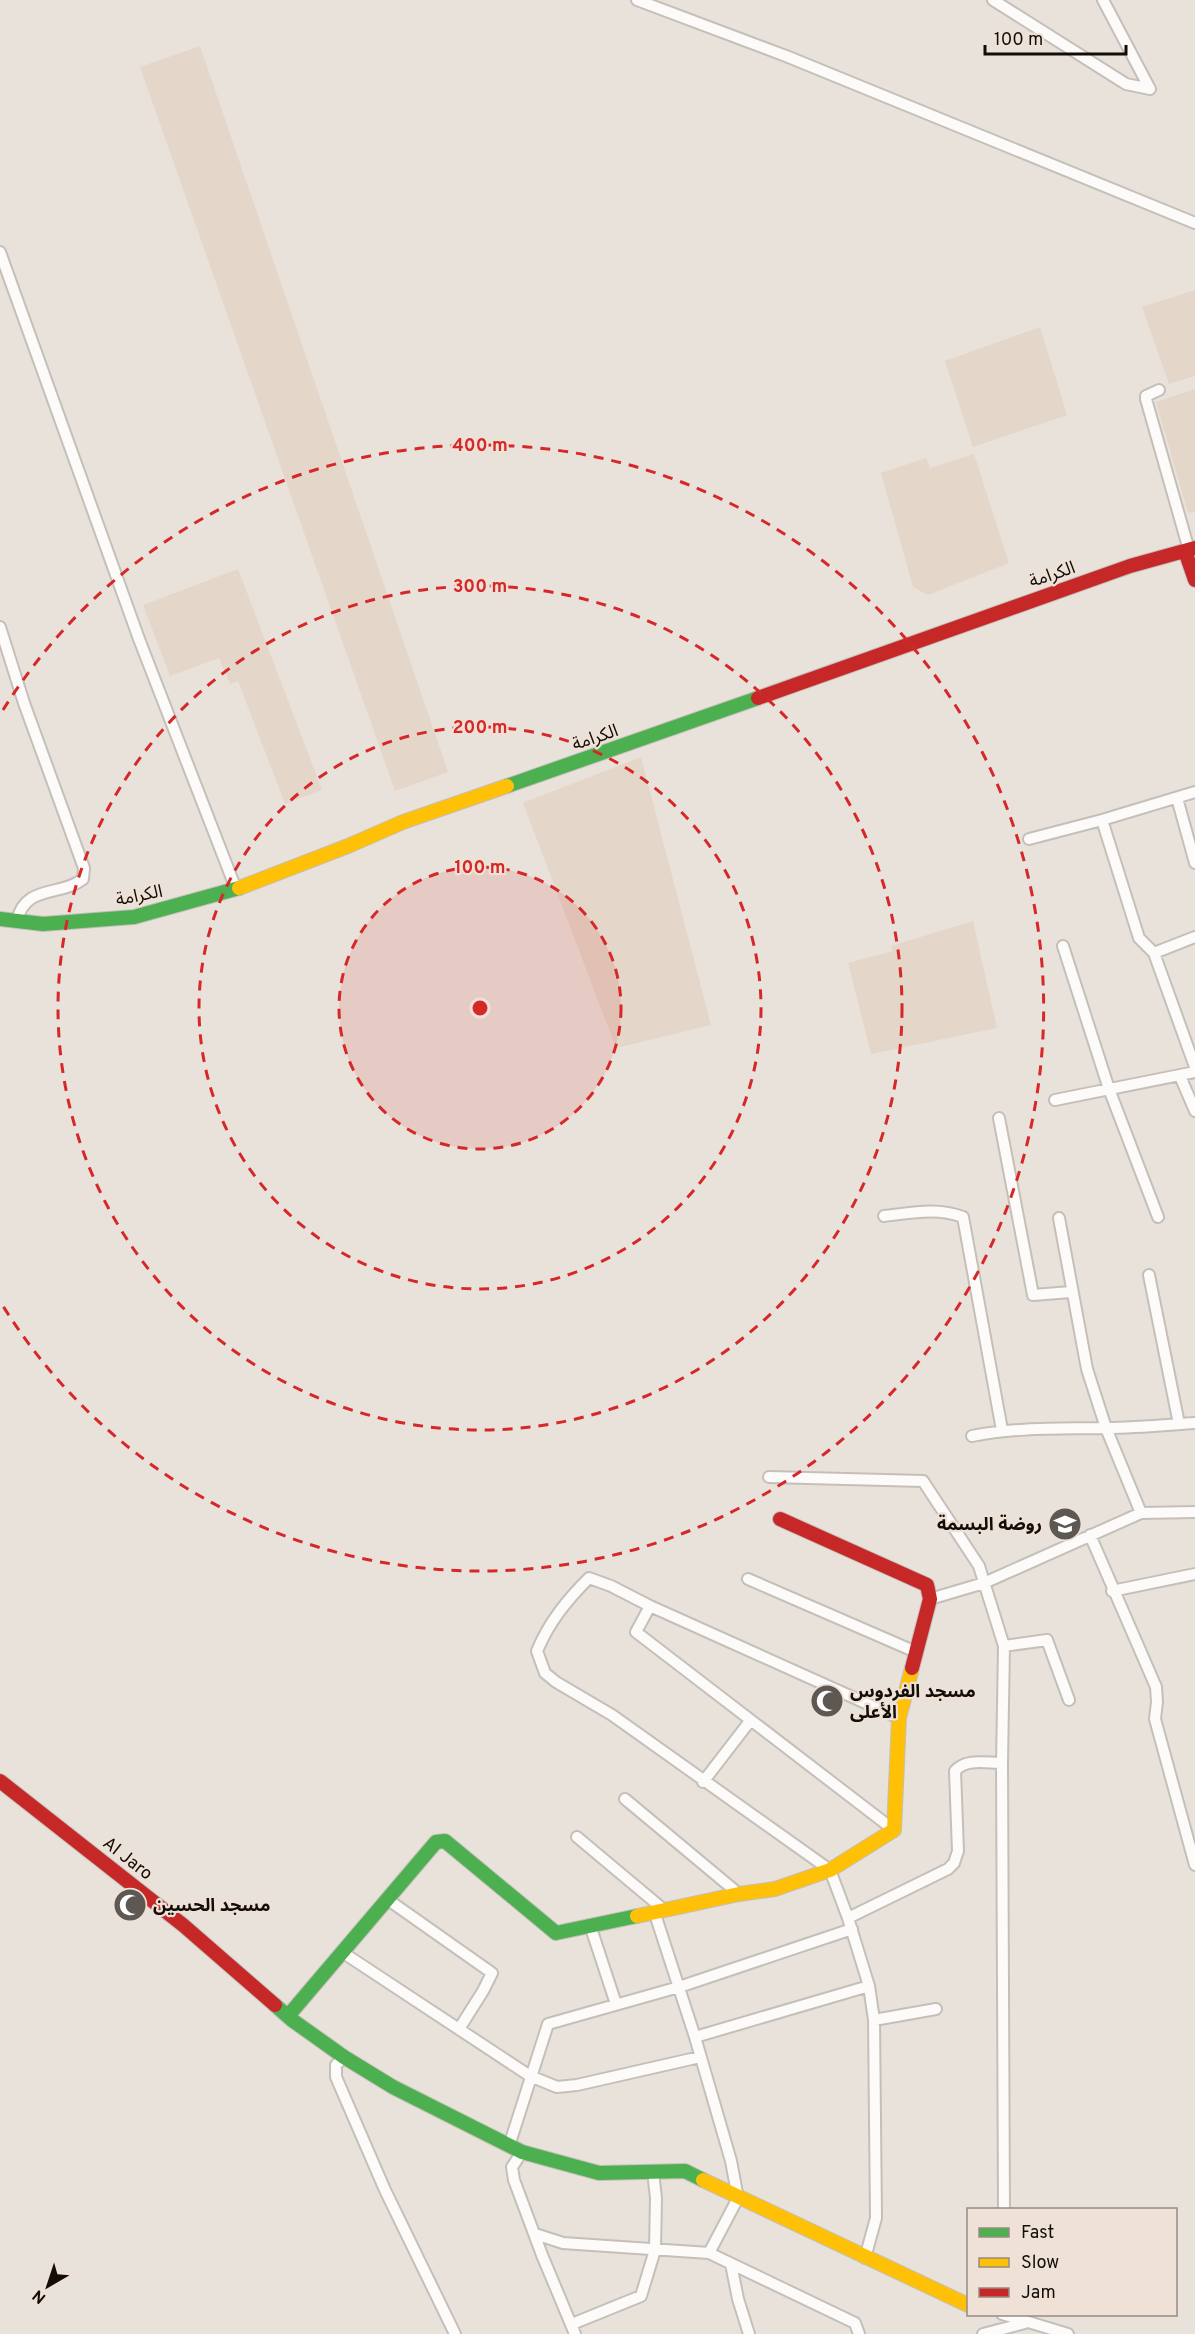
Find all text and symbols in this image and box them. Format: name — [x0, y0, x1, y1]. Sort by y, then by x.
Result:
scale bar — [985, 18, 1126, 56]
text: 100 m — [994, 29, 1043, 52]
text: 400 m — [452, 435, 508, 458]
street label: الكرامة — [1026, 557, 1079, 594]
text: 300 m — [453, 576, 507, 599]
text: 200 m — [452, 717, 508, 740]
street label: الكرامة — [569, 720, 622, 757]
text: 100 m — [454, 857, 506, 880]
street label: الكرامة — [114, 881, 165, 912]
centre of rings — [470, 998, 490, 1018]
school or university icon: روضة البسمة — [1047, 1506, 1083, 1542]
place label: روضة البسمة — [937, 1514, 1042, 1537]
place label: مسجد الفردوس الأعلى — [850, 1681, 976, 1725]
mosque icon: مسجد الفردوس الأعلى — [809, 1683, 845, 1719]
street label: Al Jaro — [97, 1832, 157, 1886]
mosque icon: مسجد الحسين — [112, 1887, 148, 1923]
place label: مسجد الحسين — [153, 1895, 271, 1918]
legend — [967, 2208, 1177, 2316]
text: Fast — [1021, 2222, 1054, 2245]
text: Slow — [1021, 2252, 1059, 2275]
north arrow — [18, 2256, 78, 2316]
text: Jam — [1021, 2282, 1056, 2305]
text: N — [29, 2285, 51, 2307]

